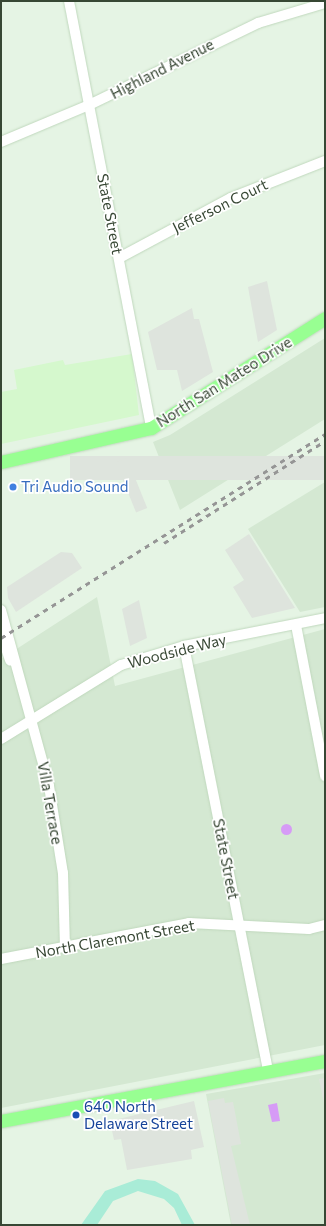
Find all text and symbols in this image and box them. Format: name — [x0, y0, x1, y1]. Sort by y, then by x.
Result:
street label: Highland Avenue — [107, 35, 217, 103]
street label: State Street — [93, 172, 127, 256]
street label: Jefferson Court — [169, 175, 271, 237]
street label: North San Mateo Drive — [153, 333, 295, 431]
place label: Tri Audio Sound — [21, 478, 128, 496]
marker: Tri Audio Sound — [8, 482, 18, 492]
street label: Woodside Way — [126, 630, 228, 672]
street label: Villa Terrace — [34, 760, 66, 846]
street label: State Street — [209, 817, 243, 901]
street label: North Claremont Street — [34, 916, 196, 962]
place label: 640 North Delaware Street — [84, 1097, 193, 1132]
marker: 640 North Delaware Street — [71, 1110, 81, 1120]

